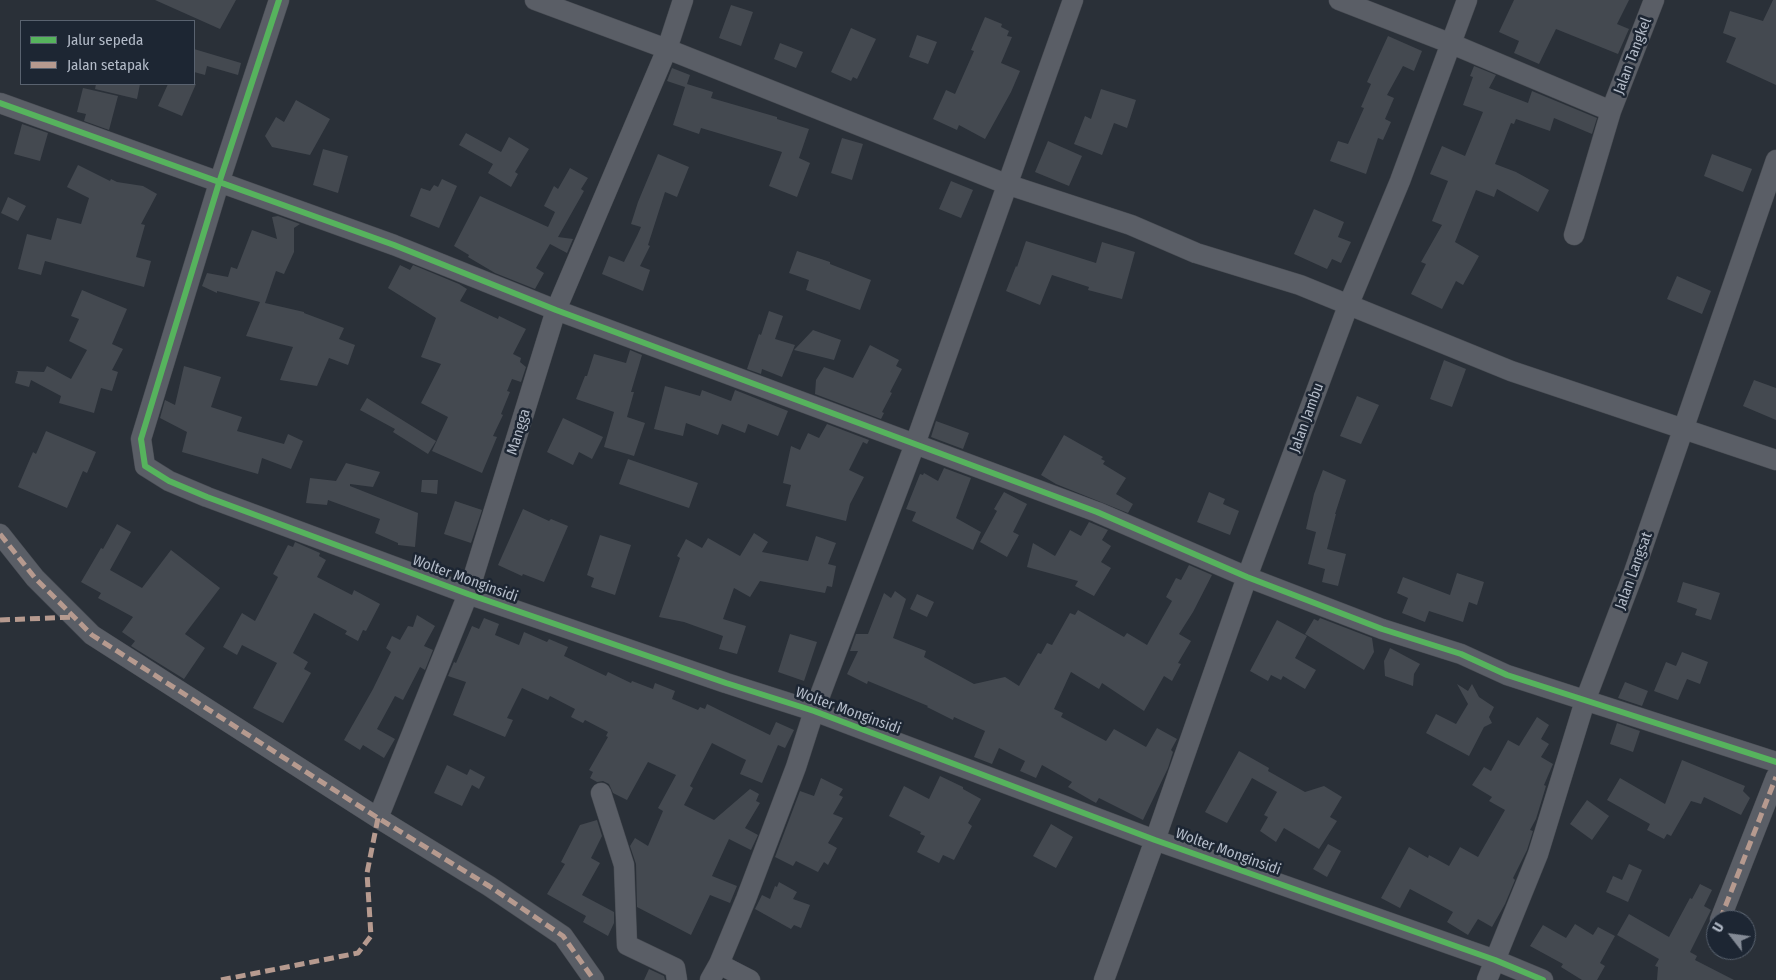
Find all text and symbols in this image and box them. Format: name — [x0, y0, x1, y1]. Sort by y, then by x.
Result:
street label: Jalan Tangkel — [1610, 15, 1656, 97]
legend — [20, 20, 195, 85]
text: Jalur sepeda — [67, 31, 143, 49]
text: Jalan setapak — [67, 56, 149, 74]
street label: Jalan Jambu — [1286, 381, 1328, 455]
street label: Mangga — [504, 407, 534, 457]
street label: Jalan Langsat — [1612, 530, 1656, 612]
street label: Wolter Monginsidi — [410, 552, 520, 606]
street label: Wolter Monginsidi — [793, 684, 903, 738]
street label: Wolter Monginsidi — [1173, 825, 1283, 879]
north arrow — [1706, 910, 1756, 960]
text: U — [1709, 920, 1728, 936]

